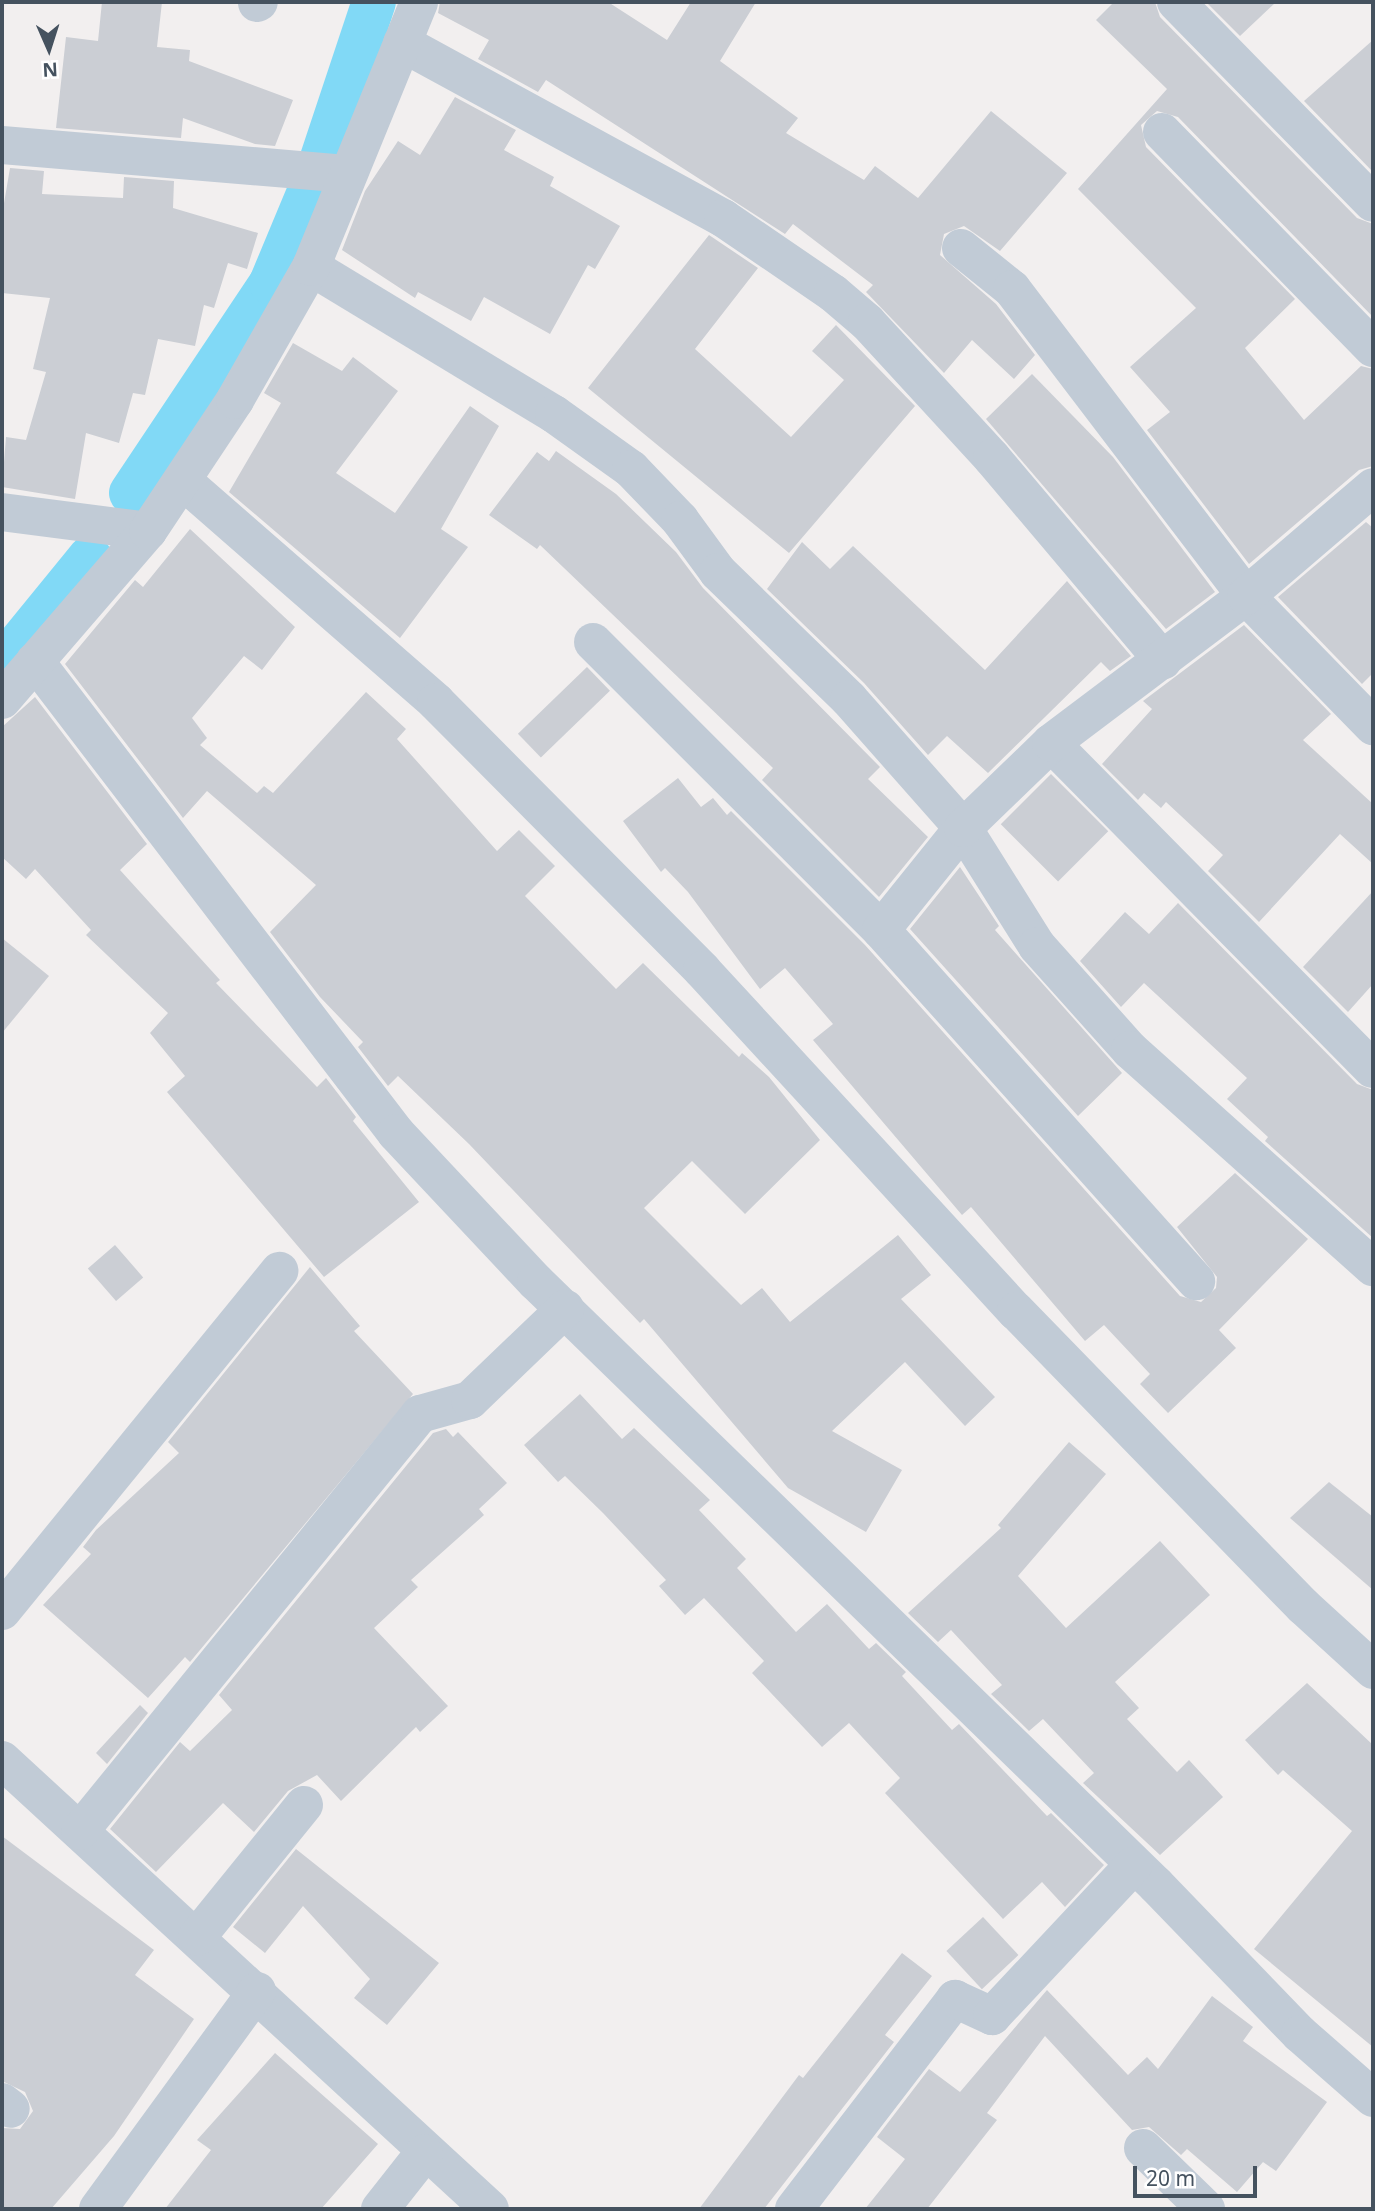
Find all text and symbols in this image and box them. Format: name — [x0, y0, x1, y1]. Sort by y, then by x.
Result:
north arrow — [14, 14, 84, 84]
text: N — [42, 57, 59, 83]
scale bar — [1137, 2152, 1261, 2196]
text: 20 m — [1146, 2164, 1195, 2192]

